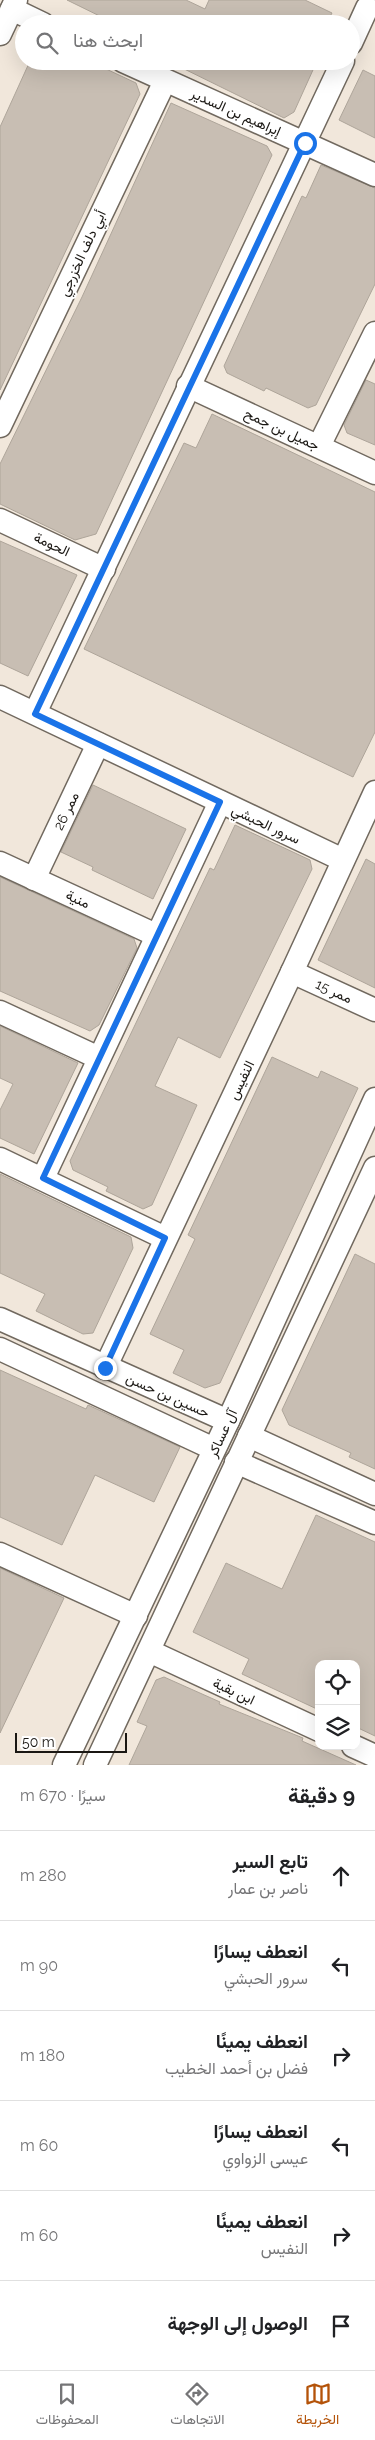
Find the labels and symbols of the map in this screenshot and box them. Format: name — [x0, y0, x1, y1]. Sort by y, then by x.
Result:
street label: إبراهيم بن السدير — [187, 85, 284, 141]
route start — [294, 132, 317, 155]
street label: أبي دلف الخزرجي — [55, 208, 112, 300]
street label: جميل بن جمح — [241, 405, 322, 456]
street label: الحومة — [31, 529, 73, 560]
street label: ممر 26 — [50, 789, 83, 833]
street label: سرور الحبشي — [228, 801, 303, 850]
street label: منية — [64, 887, 92, 911]
street label: ممر 15 — [313, 976, 355, 1007]
street label: النفيس — [225, 1058, 258, 1103]
route end — [94, 1357, 117, 1380]
street label: حسين بن حسن — [123, 1369, 212, 1421]
street label: آل عساكر — [204, 1405, 243, 1461]
street label: ابن بقية — [210, 1674, 258, 1709]
scale bar — [15, 1730, 128, 1753]

